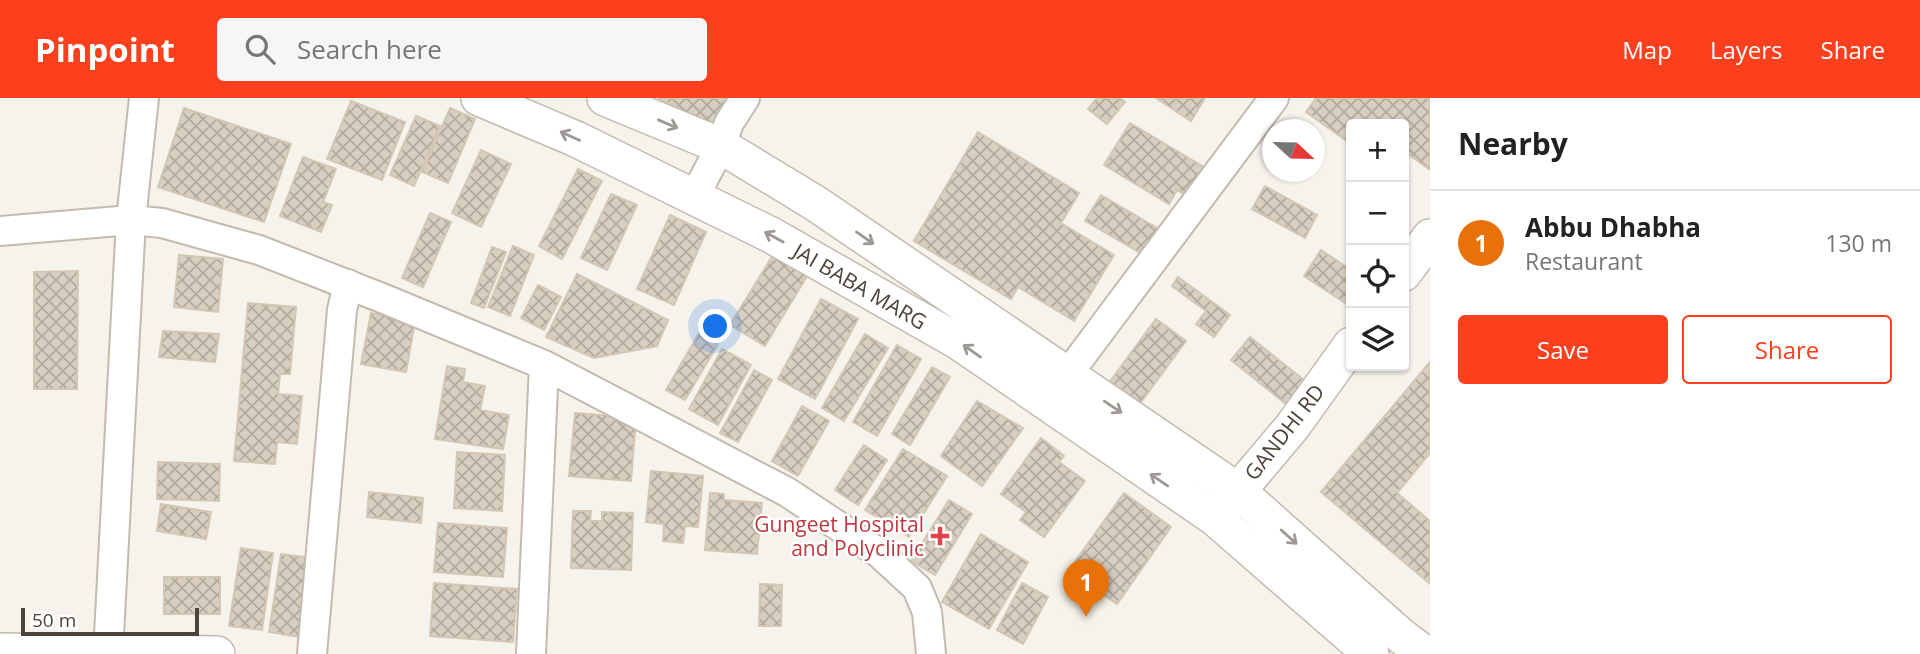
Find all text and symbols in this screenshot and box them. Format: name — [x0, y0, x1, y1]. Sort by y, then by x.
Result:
search box — [217, 18, 707, 81]
text: Pinpoint — [35, 27, 175, 72]
icon: search — [241, 30, 279, 68]
text: Search here — [297, 31, 442, 67]
text: Map — [1622, 33, 1672, 66]
text: Layers — [1710, 33, 1783, 66]
text: Share — [1821, 33, 1885, 66]
one-way arrow — [657, 119, 679, 132]
north arrow — [1262, 119, 1325, 182]
map controls — [1346, 119, 1409, 371]
button: + — [1346, 119, 1409, 182]
text: Nearby — [1458, 123, 1568, 164]
one-way arrow — [560, 129, 582, 142]
button: − — [1346, 182, 1409, 245]
text: Abbu Dhabha — [1525, 209, 1701, 245]
text: 1 — [1474, 227, 1488, 259]
text: 130 m — [1825, 227, 1892, 259]
one-way arrow — [765, 230, 785, 244]
one-way arrow — [855, 230, 874, 245]
street label: JAI BABA MARG — [786, 235, 932, 336]
button: locate — [1346, 245, 1409, 308]
text: Restaurant — [1525, 245, 1643, 277]
button: layers — [1346, 308, 1409, 371]
your location — [698, 309, 732, 343]
button: Save — [1458, 315, 1668, 384]
button: Share — [1682, 315, 1892, 384]
one-way arrow — [963, 344, 982, 358]
street label: GANDHI RD — [1238, 378, 1330, 486]
one-way arrow — [1103, 400, 1123, 414]
one-way arrow — [1150, 472, 1169, 487]
place label: Gungeet Hospital and Polyclinic — [754, 510, 924, 562]
marker: Gungeet Hospital and Polyclinic — [930, 526, 950, 546]
one-way arrow — [1280, 528, 1297, 545]
pin: 1 — [1063, 559, 1109, 617]
scale bar — [21, 605, 200, 637]
text: 50 m — [32, 607, 76, 633]

